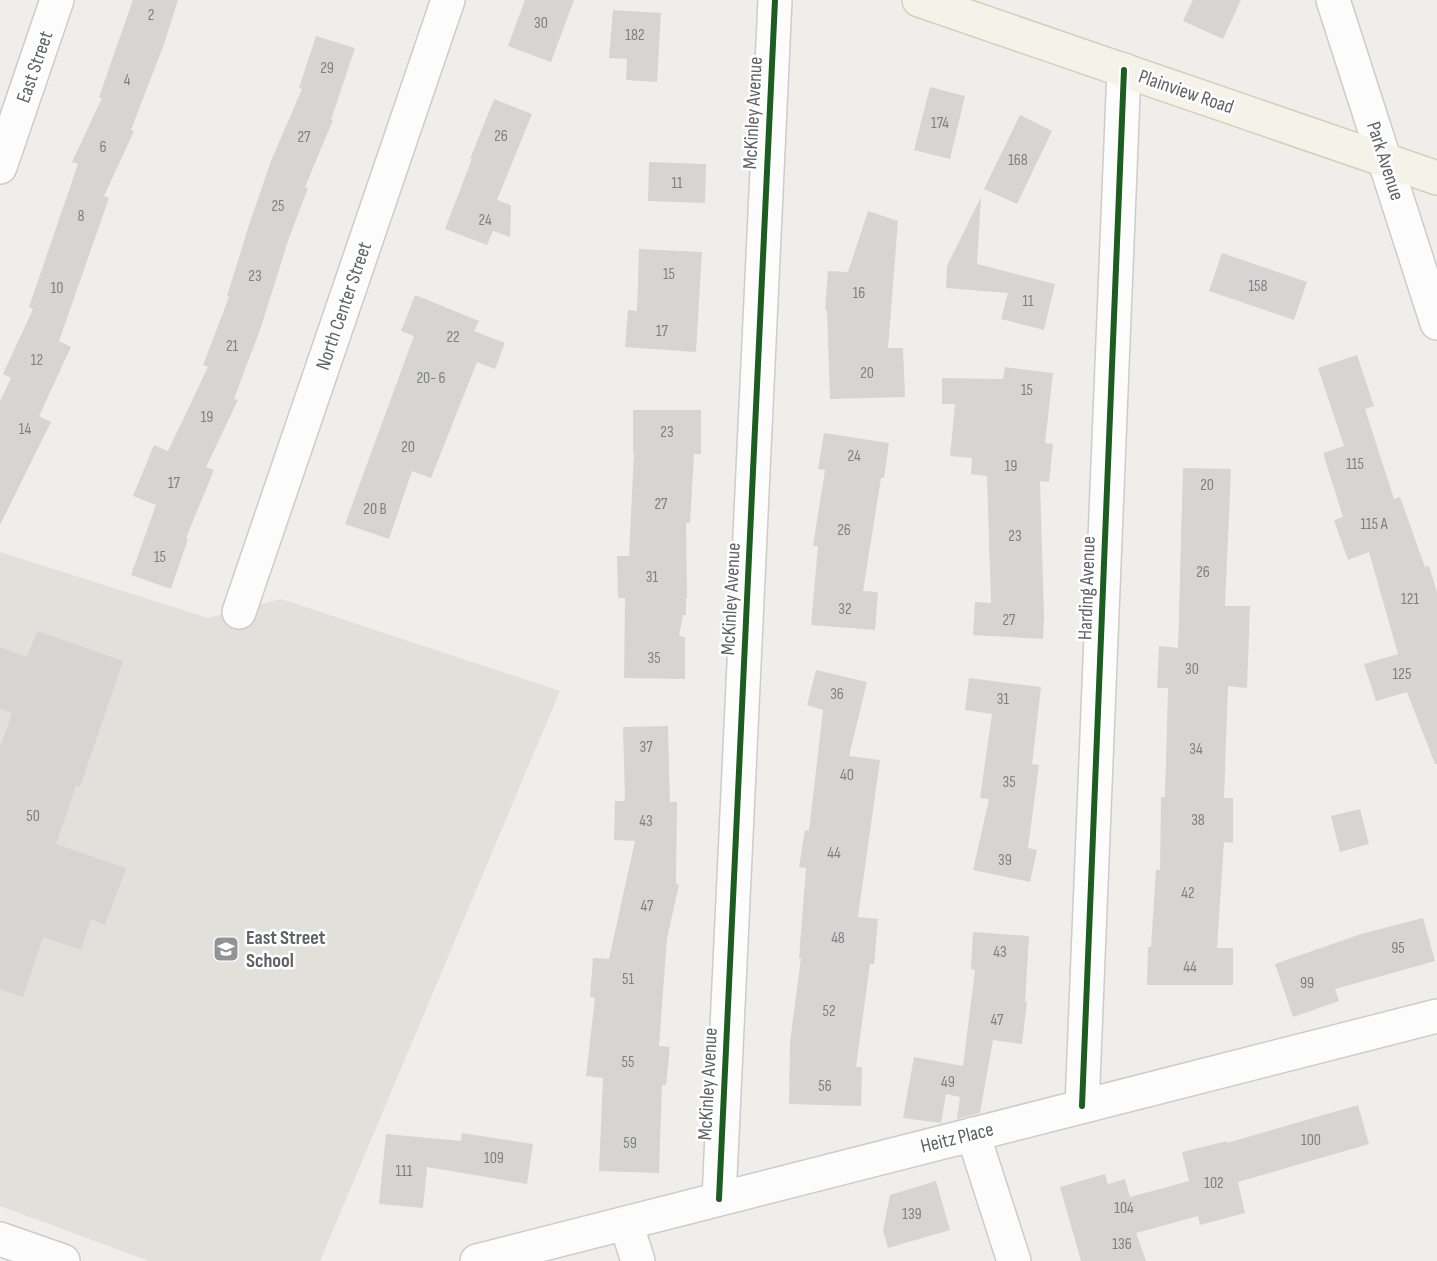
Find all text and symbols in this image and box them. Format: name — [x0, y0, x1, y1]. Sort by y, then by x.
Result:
house number: 2 — [148, 6, 154, 25]
house number: 30 — [534, 14, 548, 33]
house number: 182 — [625, 26, 645, 45]
street label: East Street — [12, 28, 58, 106]
street label: McKinley Avenue — [738, 56, 768, 170]
house number: 29 — [320, 59, 334, 78]
street label: Plainview Road — [1135, 64, 1237, 120]
house number: 4 — [124, 71, 131, 90]
house number: 174 — [931, 114, 949, 133]
street label: Park Avenue — [1361, 119, 1409, 203]
house number: 26 — [494, 127, 508, 146]
house number: 27 — [297, 128, 311, 147]
house number: 6 — [99, 138, 107, 157]
house number: 168 — [1008, 151, 1028, 170]
house number: 11 — [671, 174, 683, 193]
house number: 25 — [271, 197, 285, 216]
house number: 8 — [77, 207, 85, 226]
house number: 24 — [478, 211, 492, 230]
street label: North Center Street — [311, 239, 377, 373]
house number: 15 — [663, 265, 675, 284]
house number: 23 — [248, 267, 262, 286]
house number: 158 — [1248, 277, 1268, 296]
house number: 10 — [51, 279, 63, 298]
house number: 16 — [853, 284, 865, 303]
house number: 11 — [1022, 292, 1034, 311]
house number: 17 — [656, 322, 669, 341]
house number: 22 — [446, 328, 460, 347]
house number: 21 — [226, 337, 239, 356]
house number: 12 — [31, 351, 43, 370]
house number: 20 — [860, 364, 874, 383]
house number: 20- 6 — [416, 369, 446, 388]
house number: 15 — [1021, 381, 1033, 400]
house number: 19 — [201, 408, 213, 427]
house number: 14 — [19, 420, 31, 439]
house number: 23 — [660, 423, 674, 442]
house number: 20 — [401, 438, 415, 457]
house number: 24 — [847, 447, 861, 466]
house number: 115 — [1346, 455, 1364, 474]
house number: 19 — [1005, 457, 1017, 476]
house number: 17 — [168, 474, 181, 493]
house number: 20 — [1200, 476, 1214, 495]
house number: 27 — [654, 495, 668, 514]
house number: 20 B — [363, 500, 387, 519]
house number: 115 A — [1360, 515, 1388, 534]
house number: 26 — [837, 521, 851, 540]
house number: 23 — [1008, 527, 1022, 546]
street label: Harding Avenue — [1073, 536, 1101, 640]
street label: McKinley Avenue — [716, 542, 746, 656]
house number: 15 — [154, 548, 166, 567]
house number: 26 — [1196, 563, 1210, 582]
house number: 31 — [646, 568, 659, 587]
house number: 121 — [1401, 590, 1419, 609]
house number: 32 — [838, 600, 852, 619]
house number: 27 — [1002, 611, 1016, 630]
house number: 35 — [647, 649, 661, 668]
house number: 30 — [1185, 660, 1199, 679]
house number: 125 — [1393, 665, 1411, 684]
house number: 36 — [830, 685, 844, 704]
house number: 31 — [997, 690, 1010, 709]
house number: 37 — [639, 738, 653, 757]
house number: 34 — [1189, 740, 1203, 759]
house number: 40 — [840, 766, 854, 785]
house number: 35 — [1002, 773, 1016, 792]
house number: 50 — [26, 807, 40, 826]
house number: 38 — [1191, 811, 1205, 830]
house number: 43 — [639, 812, 653, 831]
house number: 44 — [827, 844, 841, 863]
house number: 39 — [998, 851, 1012, 870]
house number: 42 — [1181, 884, 1195, 903]
house number: 47 — [641, 897, 654, 916]
place label: East Street School — [246, 926, 326, 973]
house number: 48 — [831, 929, 845, 948]
school or university icon: East Street School — [211, 934, 241, 964]
house number: 95 — [1391, 939, 1405, 958]
house number: 43 — [993, 943, 1007, 962]
house number: 44 — [1183, 958, 1197, 977]
house number: 51 — [622, 970, 634, 989]
house number: 99 — [1300, 974, 1314, 993]
house number: 52 — [822, 1002, 836, 1021]
house number: 47 — [991, 1011, 1004, 1030]
street label: McKinley Avenue — [693, 1027, 723, 1141]
house number: 55 — [622, 1053, 634, 1072]
house number: 49 — [941, 1073, 955, 1092]
house number: 56 — [818, 1077, 832, 1096]
street label: Heitz Place — [918, 1117, 996, 1159]
house number: 100 — [1301, 1131, 1321, 1150]
house number: 59 — [623, 1134, 637, 1153]
house number: 109 — [484, 1149, 504, 1168]
house number: 111 — [396, 1162, 413, 1181]
house number: 102 — [1204, 1174, 1224, 1193]
house number: 104 — [1114, 1199, 1134, 1218]
house number: 139 — [902, 1205, 922, 1224]
house number: 136 — [1112, 1235, 1132, 1254]

